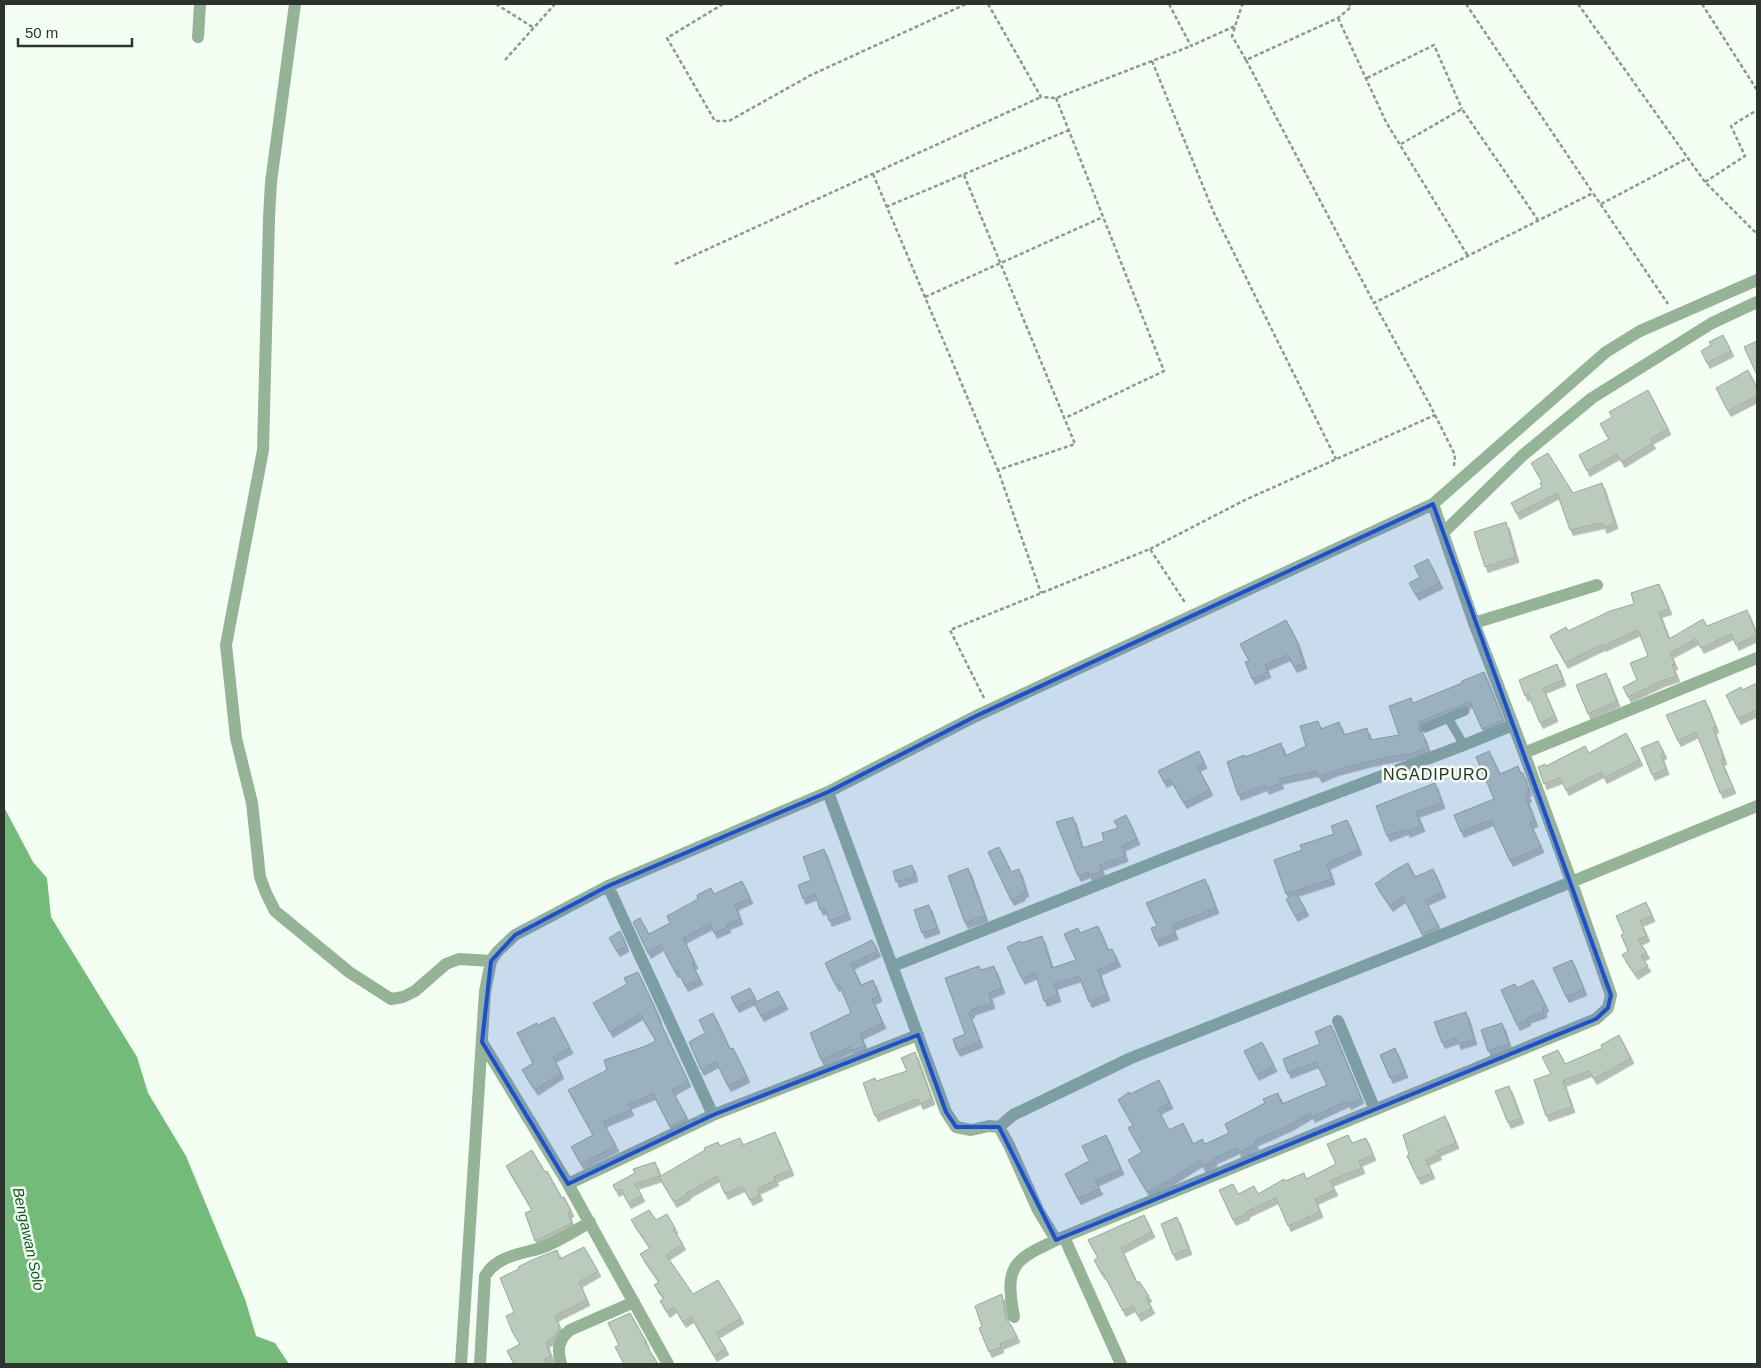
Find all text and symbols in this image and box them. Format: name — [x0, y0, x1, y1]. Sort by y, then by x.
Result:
scale bar — [18, 15, 131, 47]
text: 50 m — [25, 24, 58, 41]
district label: NGADIPURO — [1383, 766, 1489, 783]
water label: Bengawan Solo — [10, 1186, 48, 1292]

